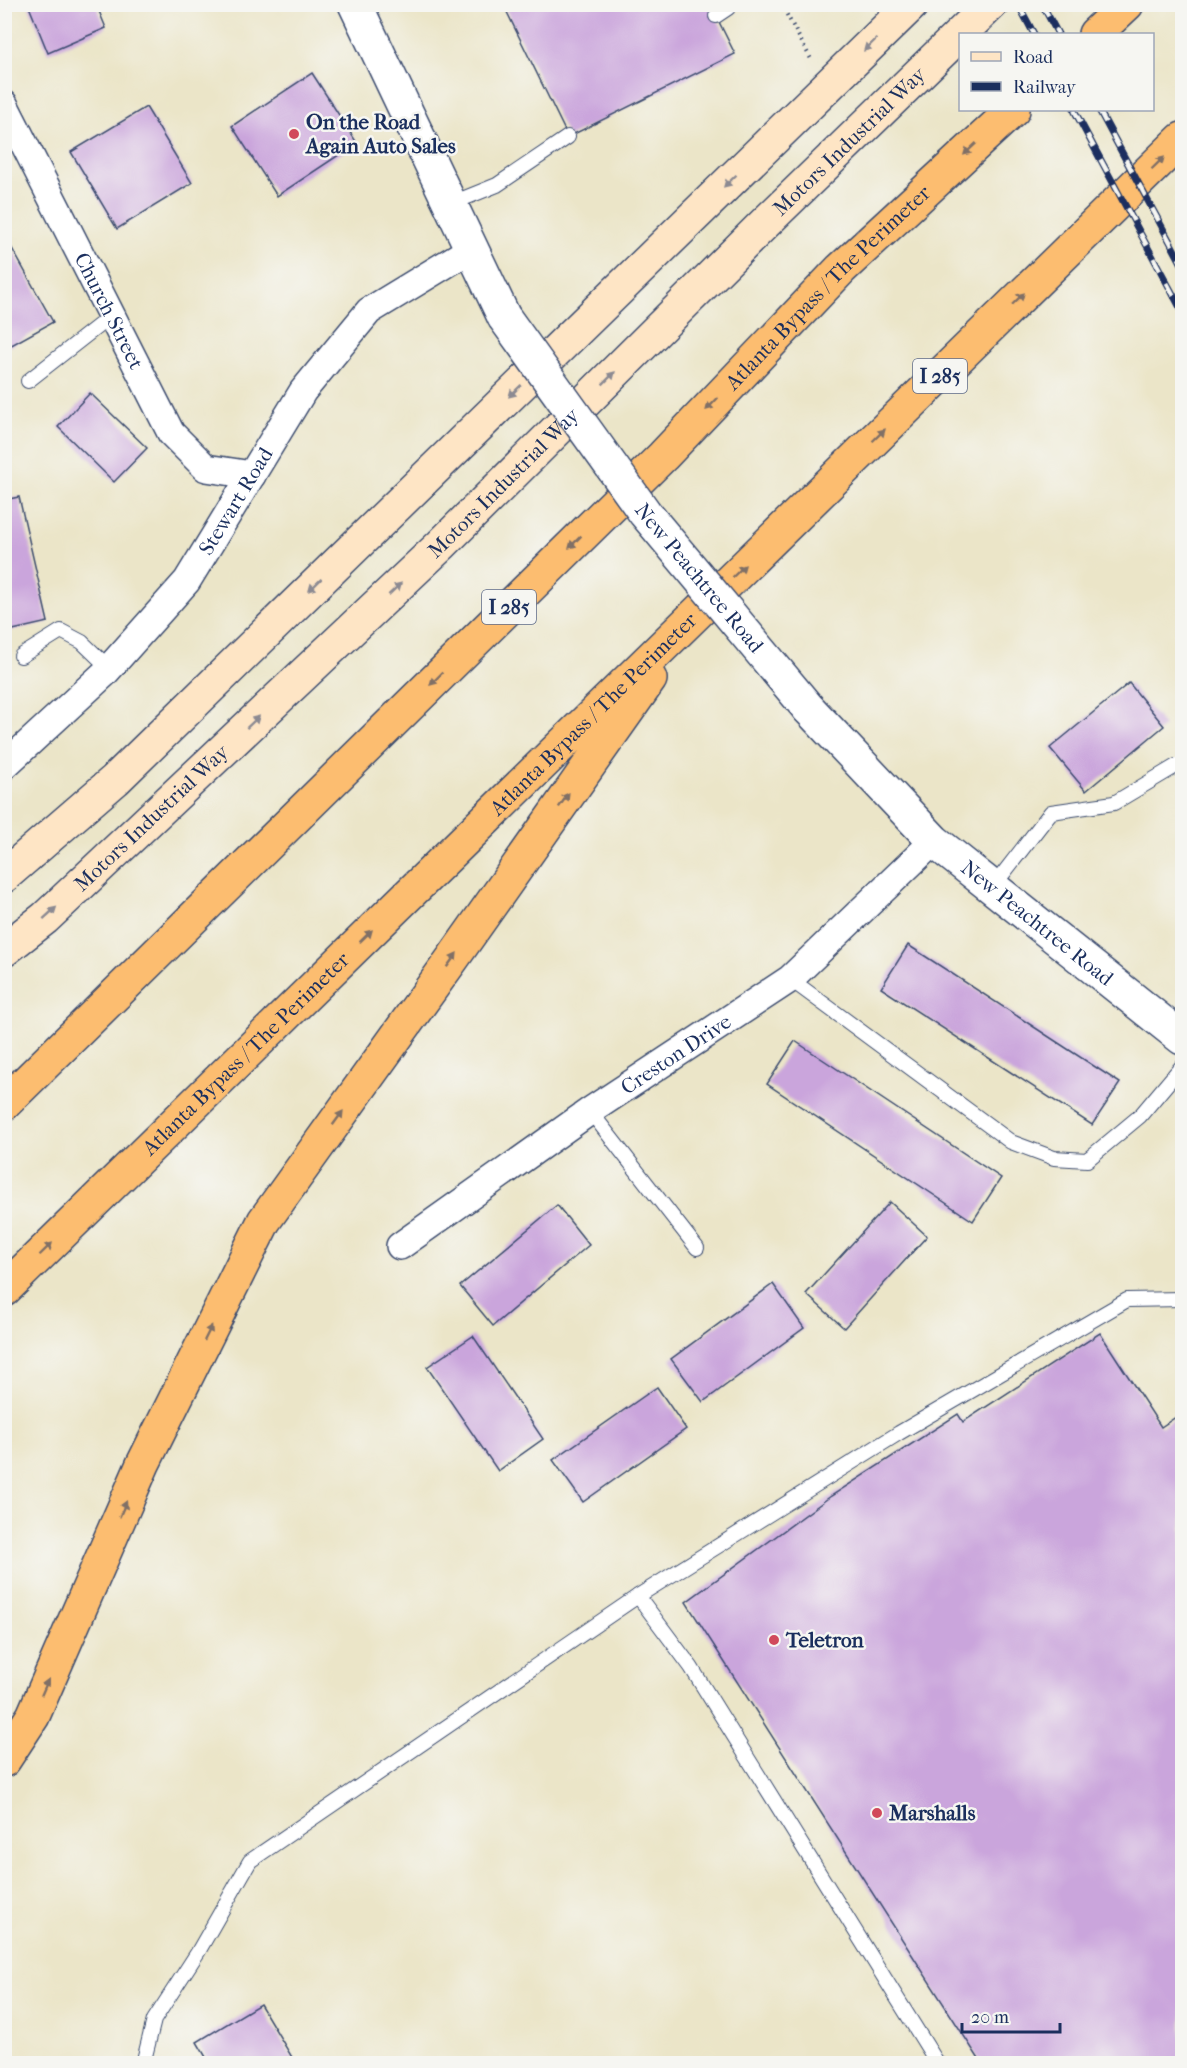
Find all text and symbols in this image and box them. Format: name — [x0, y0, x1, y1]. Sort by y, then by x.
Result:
legend — [959, 33, 1154, 111]
one-way arrow — [863, 38, 877, 52]
text: Road — [1013, 47, 1053, 68]
street label: Motors Industrial Way — [768, 62, 931, 221]
text: Railway — [1013, 77, 1077, 98]
place label: On the Road Again Auto Sales — [304, 110, 456, 158]
marker: On the Road Again Auto Sales — [287, 127, 301, 141]
one-way arrow — [963, 142, 978, 156]
one-way arrow — [1150, 157, 1165, 170]
one-way arrow — [723, 174, 737, 188]
street label: Atlanta Bypass / The Perimeter — [720, 180, 935, 395]
street label: Church Street — [69, 249, 149, 374]
one-way arrow — [1011, 292, 1026, 306]
road number: I 285 — [913, 359, 967, 393]
one-way arrow — [602, 371, 616, 386]
one-way arrow — [509, 383, 523, 397]
one-way arrow — [705, 396, 719, 411]
street label: Motors Industrial Way — [423, 402, 584, 563]
one-way arrow — [871, 428, 886, 442]
street label: Stewart Road — [194, 443, 278, 559]
street label: New Peachtree Road — [630, 499, 769, 658]
one-way arrow — [568, 535, 582, 549]
one-way arrow — [732, 565, 746, 579]
one-way arrow — [309, 578, 323, 592]
one-way arrow — [388, 582, 402, 596]
road number: I 285 — [482, 590, 536, 624]
street label: Atlanta Bypass / The Perimeter — [484, 608, 702, 821]
one-way arrow — [428, 672, 443, 686]
one-way arrow — [245, 716, 260, 729]
street label: Motors Industrial Way — [69, 739, 234, 896]
one-way arrow — [558, 793, 570, 809]
street label: New Peachtree Road — [956, 855, 1118, 991]
one-way arrow — [42, 906, 57, 920]
one-way arrow — [358, 930, 372, 944]
street label: Atlanta Bypass / The Perimeter — [137, 947, 354, 1161]
one-way arrow — [446, 952, 458, 968]
street label: Creston Drive — [616, 1009, 736, 1099]
one-way arrow — [332, 1110, 344, 1126]
one-way arrow — [39, 1243, 53, 1257]
one-way arrow — [203, 1325, 213, 1342]
one-way arrow — [119, 1500, 128, 1517]
place label: Teletron — [785, 1628, 865, 1652]
marker: Teletron — [767, 1633, 781, 1647]
one-way arrow — [40, 1678, 50, 1696]
place label: Marshalls — [888, 1801, 976, 1825]
marker: Marshalls — [870, 1806, 884, 1820]
scale bar — [962, 1996, 1060, 2034]
text: 20 m — [971, 2007, 1009, 2028]

